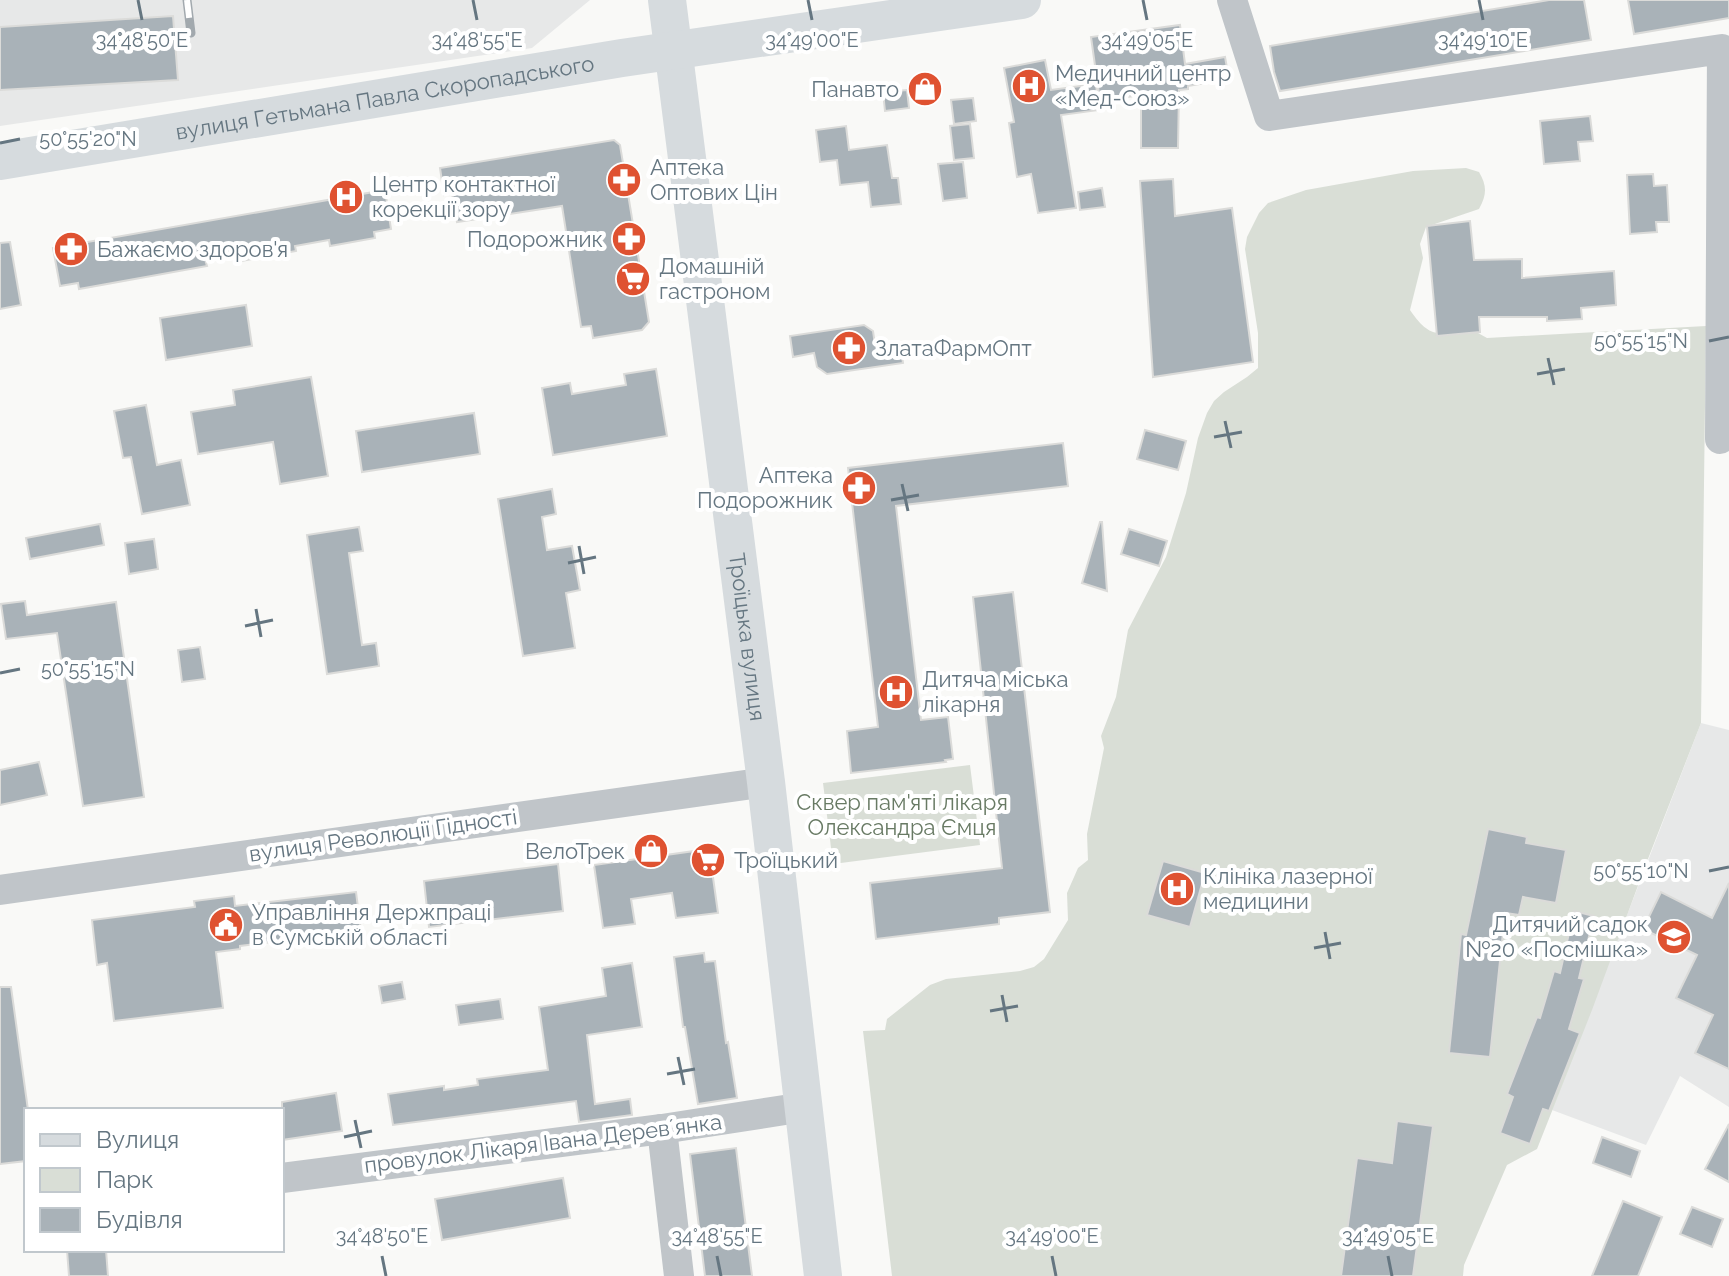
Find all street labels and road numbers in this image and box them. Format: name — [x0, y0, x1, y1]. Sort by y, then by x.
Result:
street label: вулиця Гетьмана Павла Скоропадського — [174, 50, 596, 145]
street label: Троїцька вулиця — [724, 551, 771, 722]
street label: вулиця Революції Гідності — [247, 803, 519, 867]
street label: провулок Лікаря Івана Деревʼянка — [363, 1108, 723, 1178]

